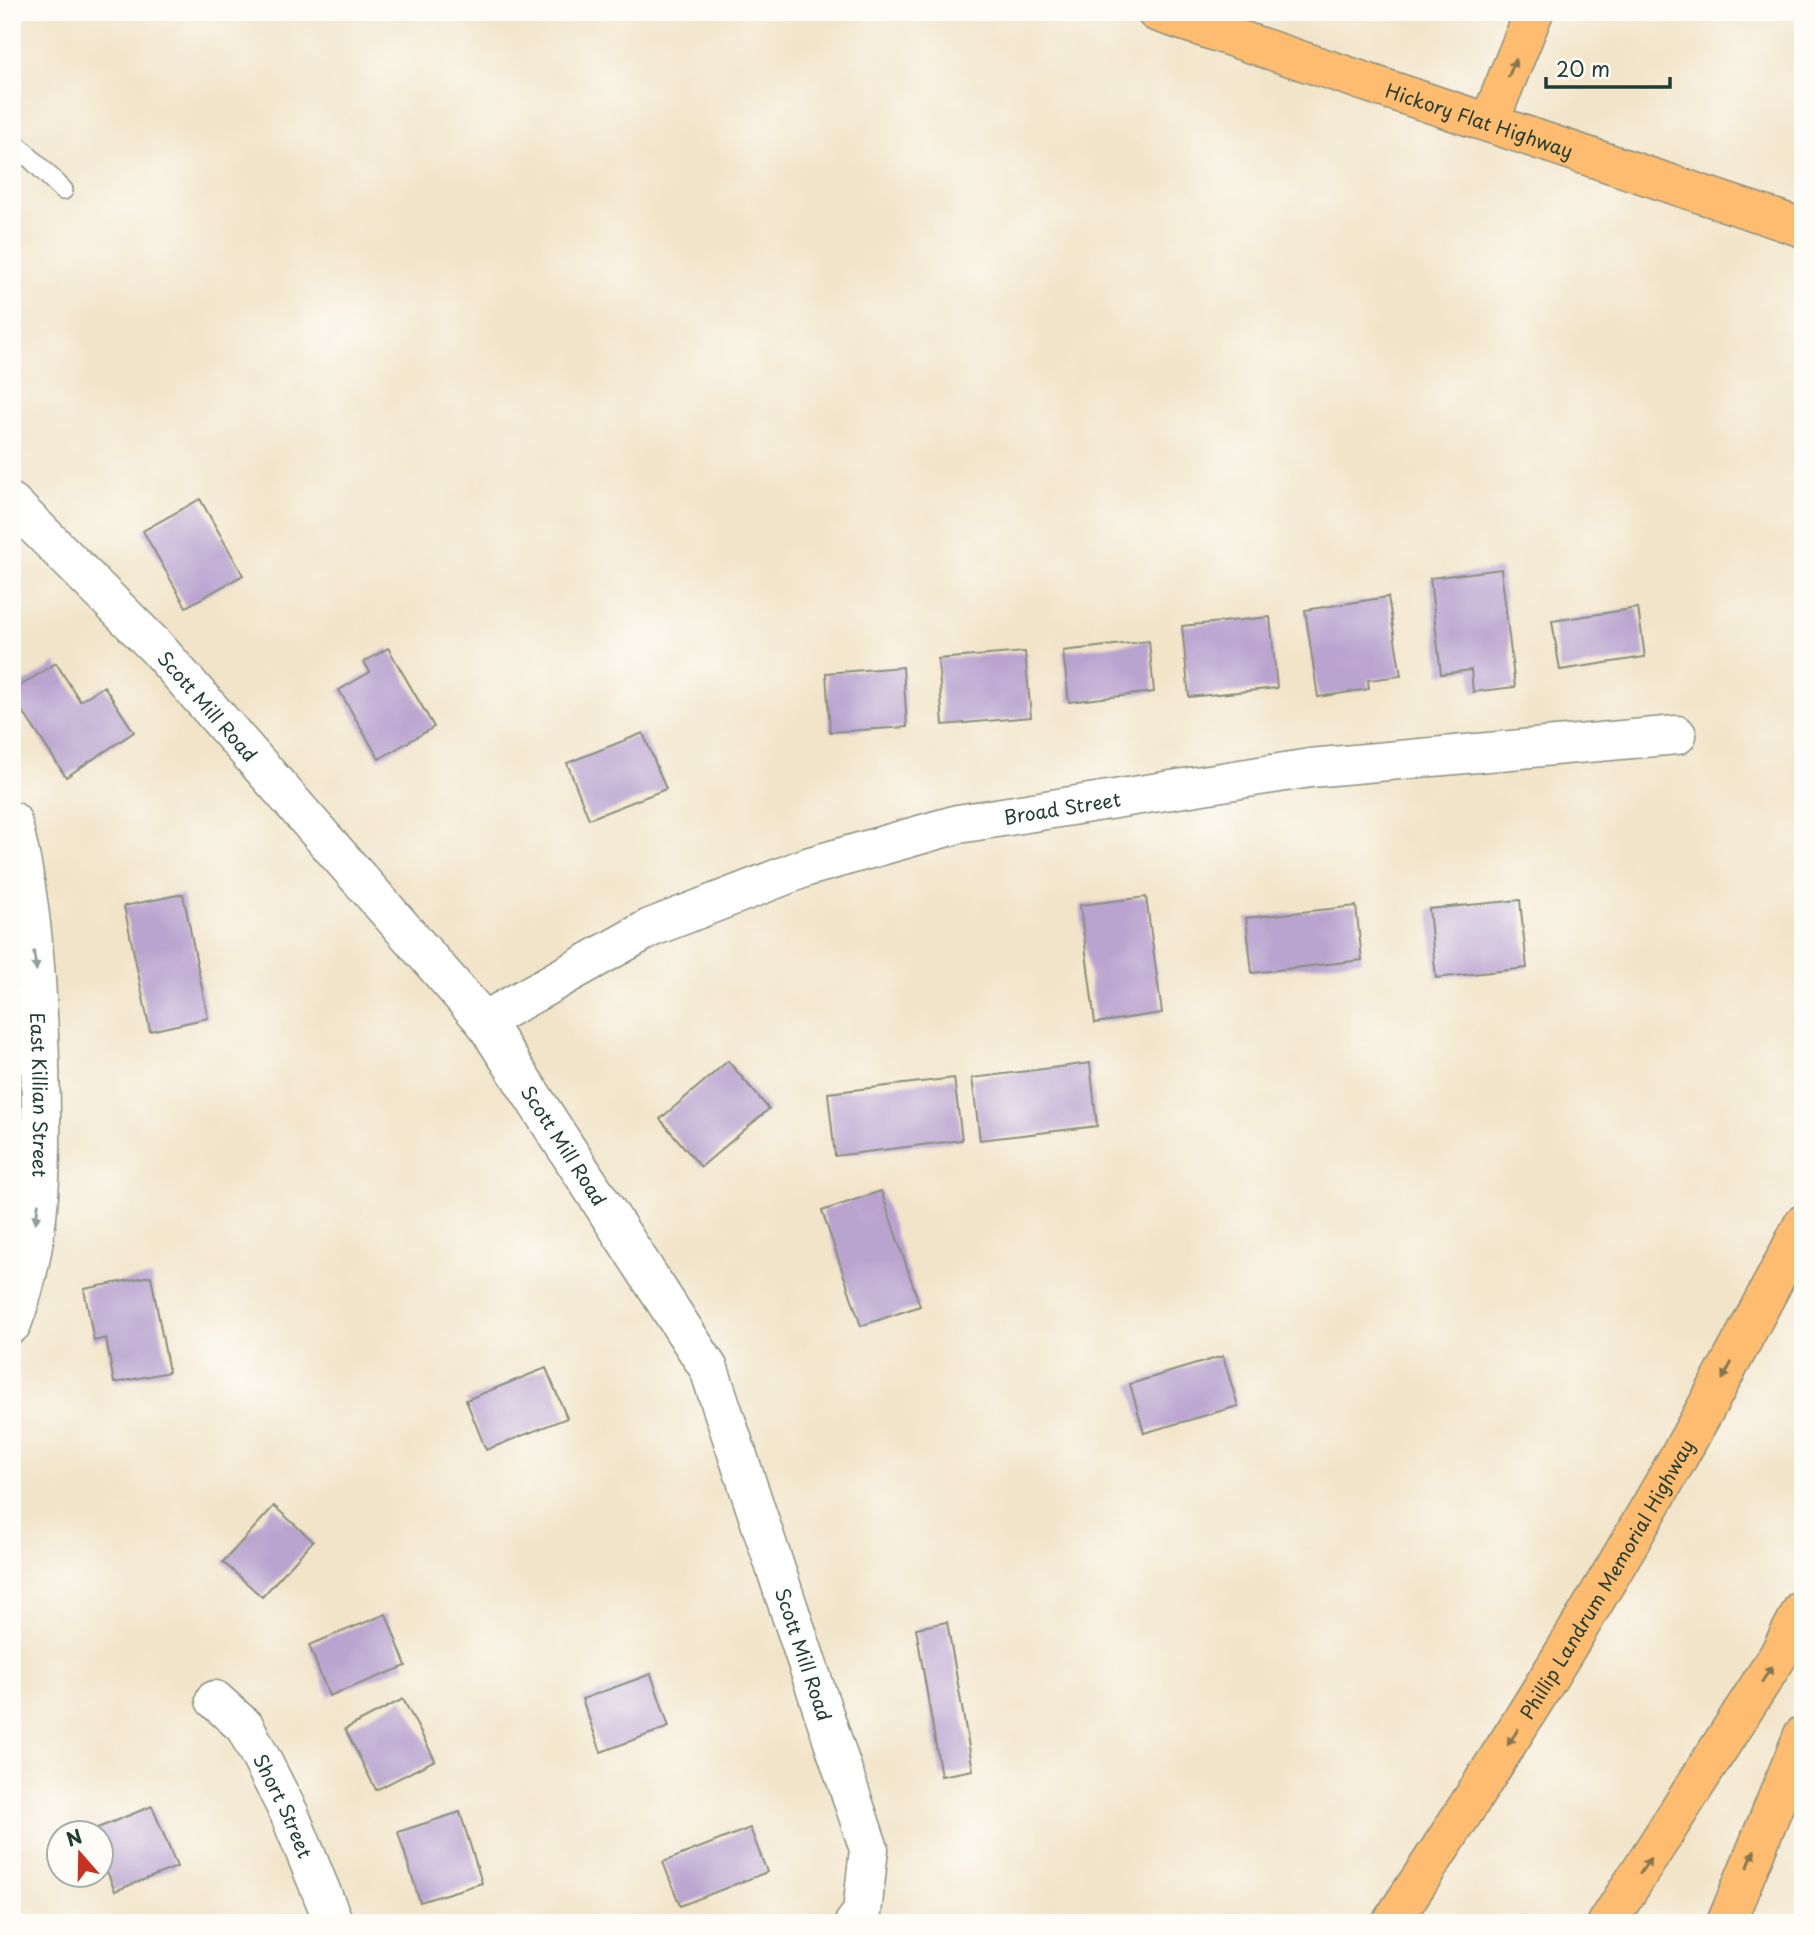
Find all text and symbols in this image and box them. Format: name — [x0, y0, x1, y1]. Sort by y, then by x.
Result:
scale bar — [1546, 46, 1670, 90]
text: 20 m — [1556, 52, 1610, 84]
one-way arrow — [1506, 57, 1517, 78]
street label: Hickory Flat Highway — [1382, 76, 1577, 164]
street label: Scott Mill Road — [151, 644, 264, 767]
street label: Broad Street — [1001, 784, 1123, 831]
one-way arrow — [30, 950, 41, 972]
street label: East Killian Street — [24, 1012, 55, 1178]
street label: Scott Mill Road — [515, 1079, 614, 1211]
one-way arrow — [32, 1202, 43, 1224]
one-way arrow — [1721, 1362, 1733, 1382]
street label: Phillip Landrum Memorial Highway — [1512, 1434, 1700, 1724]
street label: Scott Mill Road — [769, 1584, 839, 1724]
one-way arrow — [1760, 1664, 1773, 1684]
one-way arrow — [1507, 1727, 1520, 1747]
street label: Short Street — [247, 1749, 320, 1862]
north arrow — [46, 1820, 116, 1890]
text: N — [62, 1821, 86, 1853]
one-way arrow — [1746, 1849, 1757, 1870]
one-way arrow — [1638, 1856, 1651, 1875]

